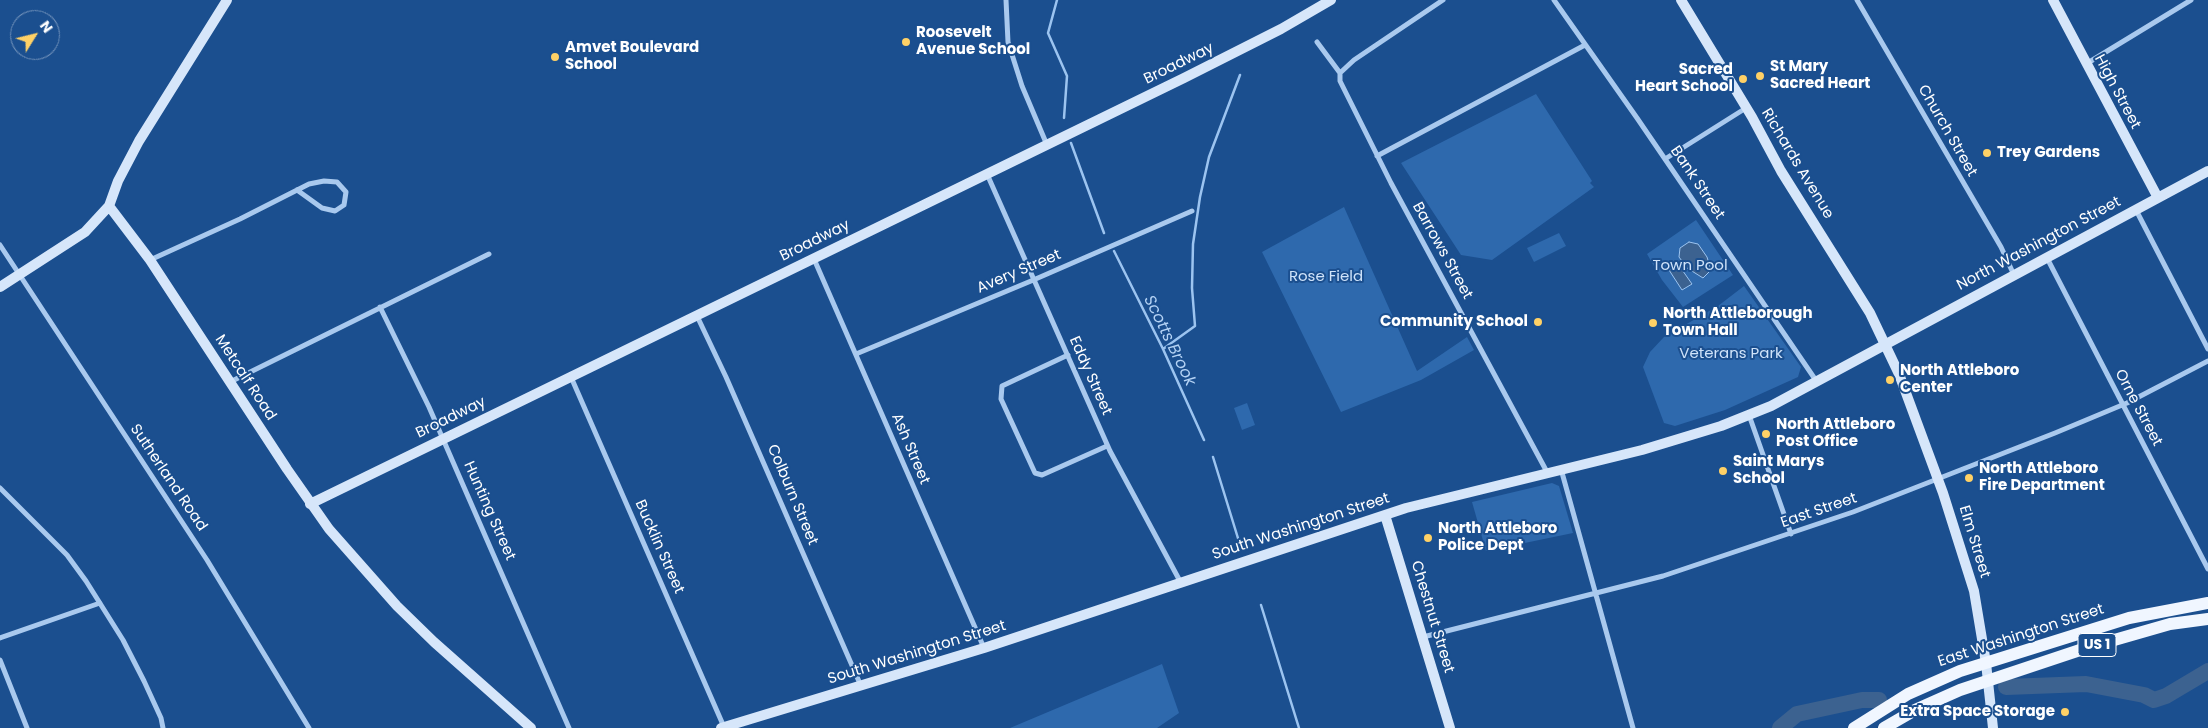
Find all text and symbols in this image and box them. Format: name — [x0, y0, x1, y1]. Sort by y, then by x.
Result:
north arrow — [10, 10, 60, 60]
text: N — [35, 17, 58, 37]
place label: Roosevelt Avenue School — [916, 24, 1030, 59]
marker: Roosevelt Avenue School — [900, 36, 912, 48]
place label: Amvet Boulevard School — [565, 39, 699, 74]
street label: Broadway — [1141, 39, 1217, 89]
marker: Amvet Boulevard School — [549, 51, 561, 63]
street label: High Street — [2090, 52, 2144, 132]
place label: St Mary Sacred Heart — [1770, 58, 1870, 93]
place label: Sacred Heart School — [1635, 61, 1733, 96]
marker: St Mary Sacred Heart — [1754, 70, 1766, 82]
marker: Sacred Heart School — [1737, 73, 1749, 85]
street label: Church Street — [1913, 82, 1981, 180]
street label: Richards Avenue — [1757, 106, 1837, 222]
street label: Bank Street — [1666, 143, 1728, 223]
place label: Trey Gardens — [1997, 144, 2100, 162]
marker: Trey Gardens — [1981, 147, 1993, 159]
street label: North Washington Street — [1954, 193, 2124, 295]
street label: Barrows Street — [1408, 199, 1476, 303]
street label: Broadway — [777, 216, 853, 266]
street label: Avery Street — [974, 246, 1064, 298]
park label: Town Pool — [1652, 257, 1728, 275]
park label: Rose Field — [1289, 268, 1363, 286]
water label: Scotts Brook — [1139, 293, 1199, 389]
place label: North Attleborough Town Hall — [1663, 305, 1813, 340]
place label: Community School — [1380, 313, 1528, 331]
marker: Community School — [1532, 316, 1544, 328]
marker: North Attleborough Town Hall — [1647, 317, 1659, 329]
street label: Metcalf Road — [211, 332, 279, 424]
street label: Eddy Street — [1065, 334, 1115, 418]
park label: Veterans Park — [1679, 345, 1783, 363]
place label: North Attleboro Center — [1900, 362, 2019, 397]
street label: Orne Street — [2110, 367, 2166, 449]
marker: North Attleboro Center — [1884, 374, 1896, 386]
street label: Broadway — [413, 393, 489, 443]
street label: Ash Street — [887, 411, 933, 487]
place label: North Attleboro Post Office — [1776, 416, 1895, 451]
street label: Sutherland Road — [126, 421, 210, 535]
marker: North Attleboro Post Office — [1760, 428, 1772, 440]
street label: Colburn Street — [763, 442, 821, 548]
place label: Saint Marys School — [1733, 453, 1824, 488]
street label: Hunting Street — [459, 459, 519, 563]
place label: North Attleboro Fire Department — [1979, 460, 2105, 495]
marker: Saint Marys School — [1717, 465, 1729, 477]
marker: North Attleboro Fire Department — [1963, 472, 1975, 484]
street label: South Washington Street — [1210, 490, 1392, 564]
street label: East Street — [1779, 490, 1859, 532]
street label: Bucklin Street — [630, 497, 688, 597]
street label: Elm Street — [1954, 504, 1994, 580]
place label: North Attleboro Police Dept — [1438, 520, 1557, 555]
marker: North Attleboro Police Dept — [1422, 532, 1434, 544]
street label: Chestnut Street — [1406, 559, 1458, 675]
street label: East Washington Street — [1936, 601, 2106, 671]
street label: South Washington Street — [826, 617, 1008, 689]
road number: US 1 — [2078, 634, 2116, 656]
place label: Extra Space Storage — [1900, 703, 2055, 721]
marker: Extra Space Storage — [2059, 706, 2071, 718]

